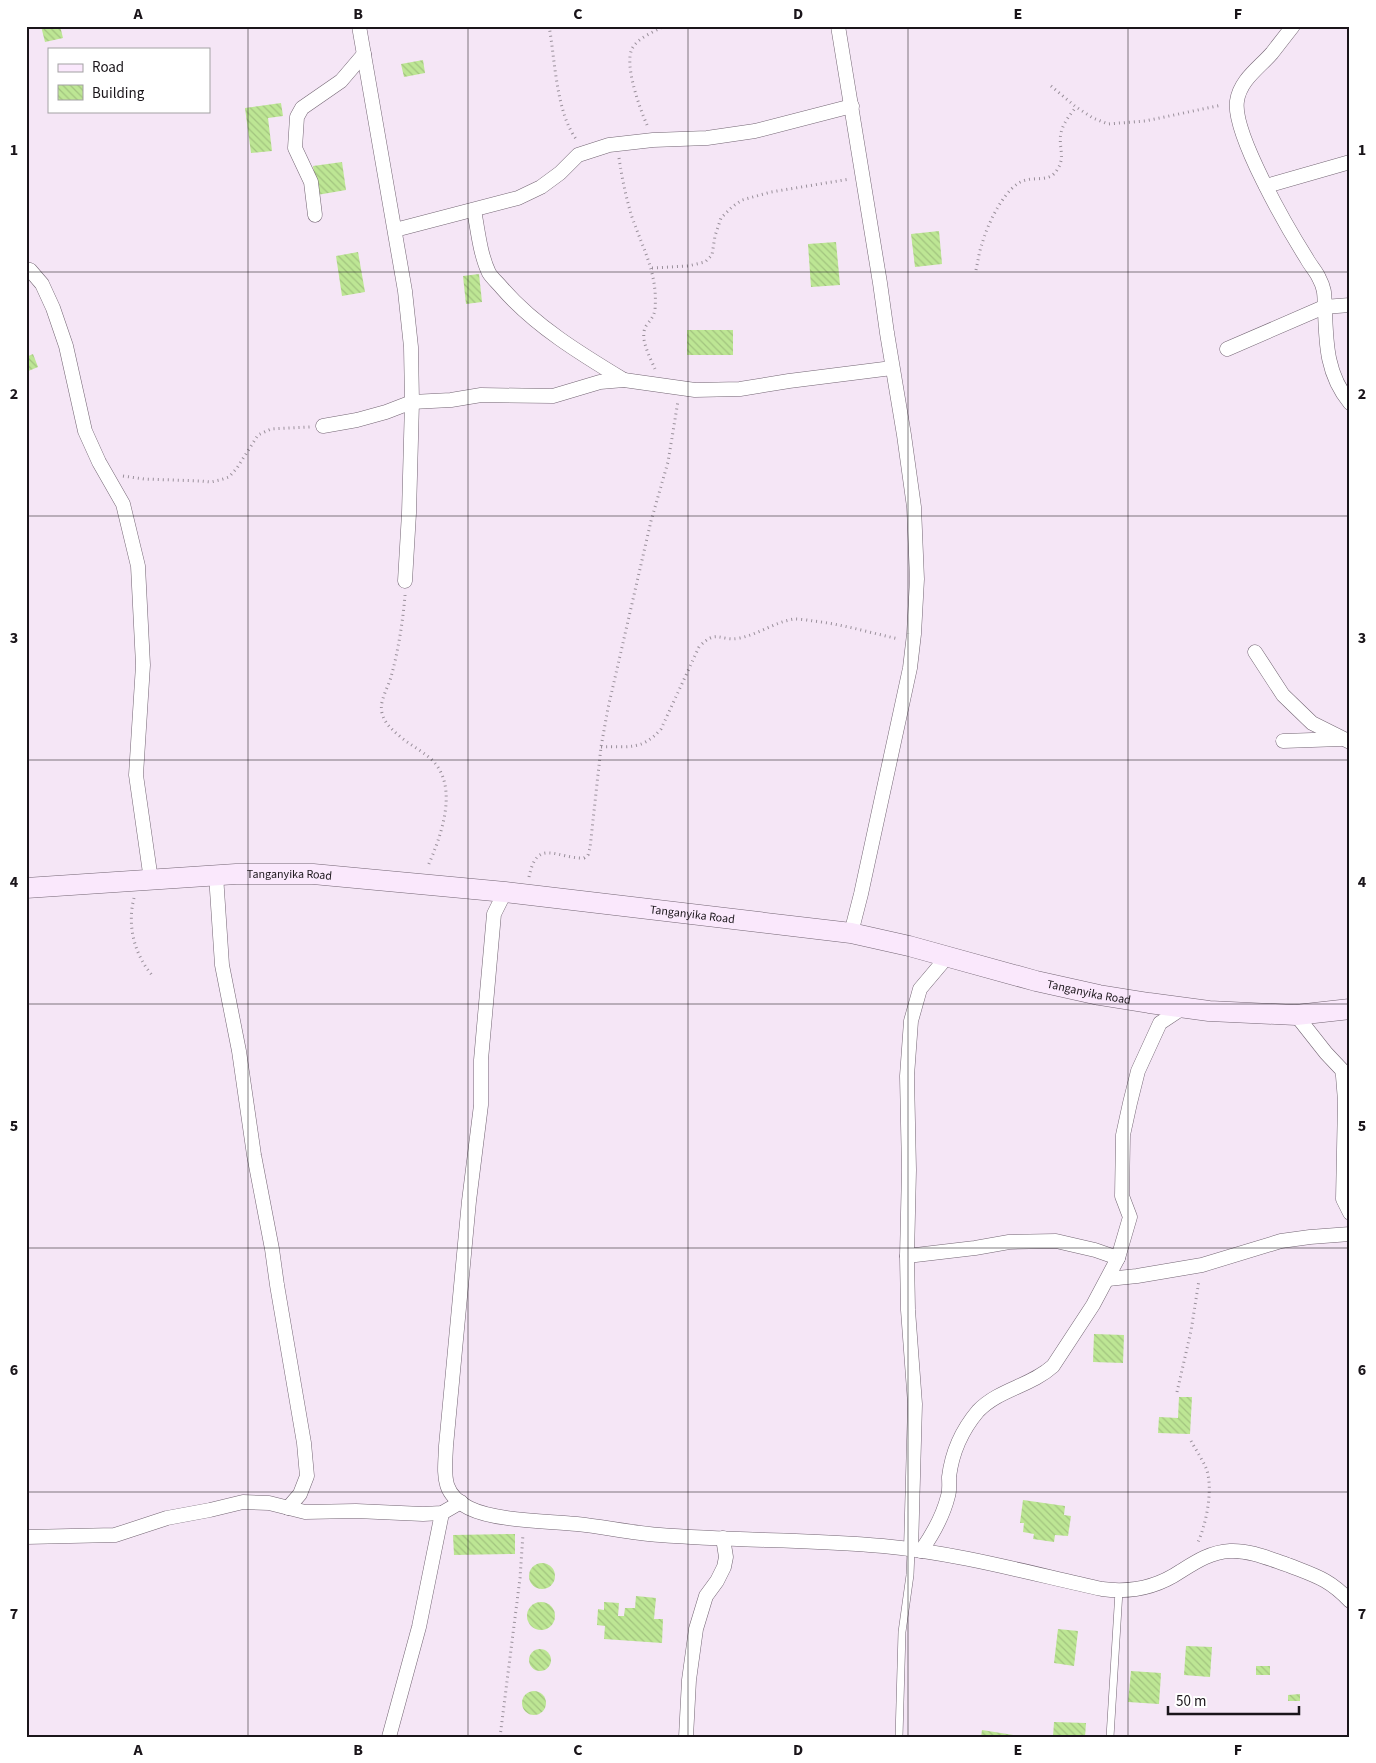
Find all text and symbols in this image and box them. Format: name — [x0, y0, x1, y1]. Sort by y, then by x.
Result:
text: A — [132, 3, 143, 25]
text: B — [353, 3, 363, 25]
text: C — [573, 3, 583, 25]
text: D — [793, 3, 803, 25]
text: E — [1014, 3, 1022, 25]
text: F — [1234, 3, 1242, 25]
legend — [48, 48, 210, 112]
text: Road — [92, 57, 124, 78]
text: Building — [92, 83, 145, 104]
text: 1 — [10, 139, 18, 161]
text: 1 — [1358, 139, 1366, 161]
text: 2 — [10, 383, 18, 405]
text: 2 — [1358, 383, 1366, 405]
text: 3 — [10, 627, 18, 649]
text: 3 — [1358, 627, 1366, 649]
street label: Tanganyika Road — [247, 866, 333, 885]
text: 4 — [10, 871, 19, 893]
text: 4 — [1358, 871, 1367, 893]
street label: Tanganyika Road — [649, 901, 736, 928]
street label: Tanganyika Road — [1045, 976, 1132, 1009]
text: 5 — [10, 1115, 18, 1137]
text: 5 — [1358, 1115, 1366, 1137]
text: 6 — [10, 1359, 18, 1381]
text: 6 — [1358, 1359, 1366, 1381]
text: 7 — [10, 1603, 18, 1625]
text: 7 — [1358, 1603, 1366, 1625]
scale bar — [1168, 1683, 1300, 1715]
text: 50 m — [1176, 1691, 1206, 1712]
text: A — [132, 1739, 143, 1761]
text: B — [353, 1739, 363, 1761]
text: C — [573, 1739, 583, 1761]
text: D — [793, 1739, 803, 1761]
text: E — [1014, 1739, 1022, 1761]
text: F — [1234, 1739, 1242, 1761]

